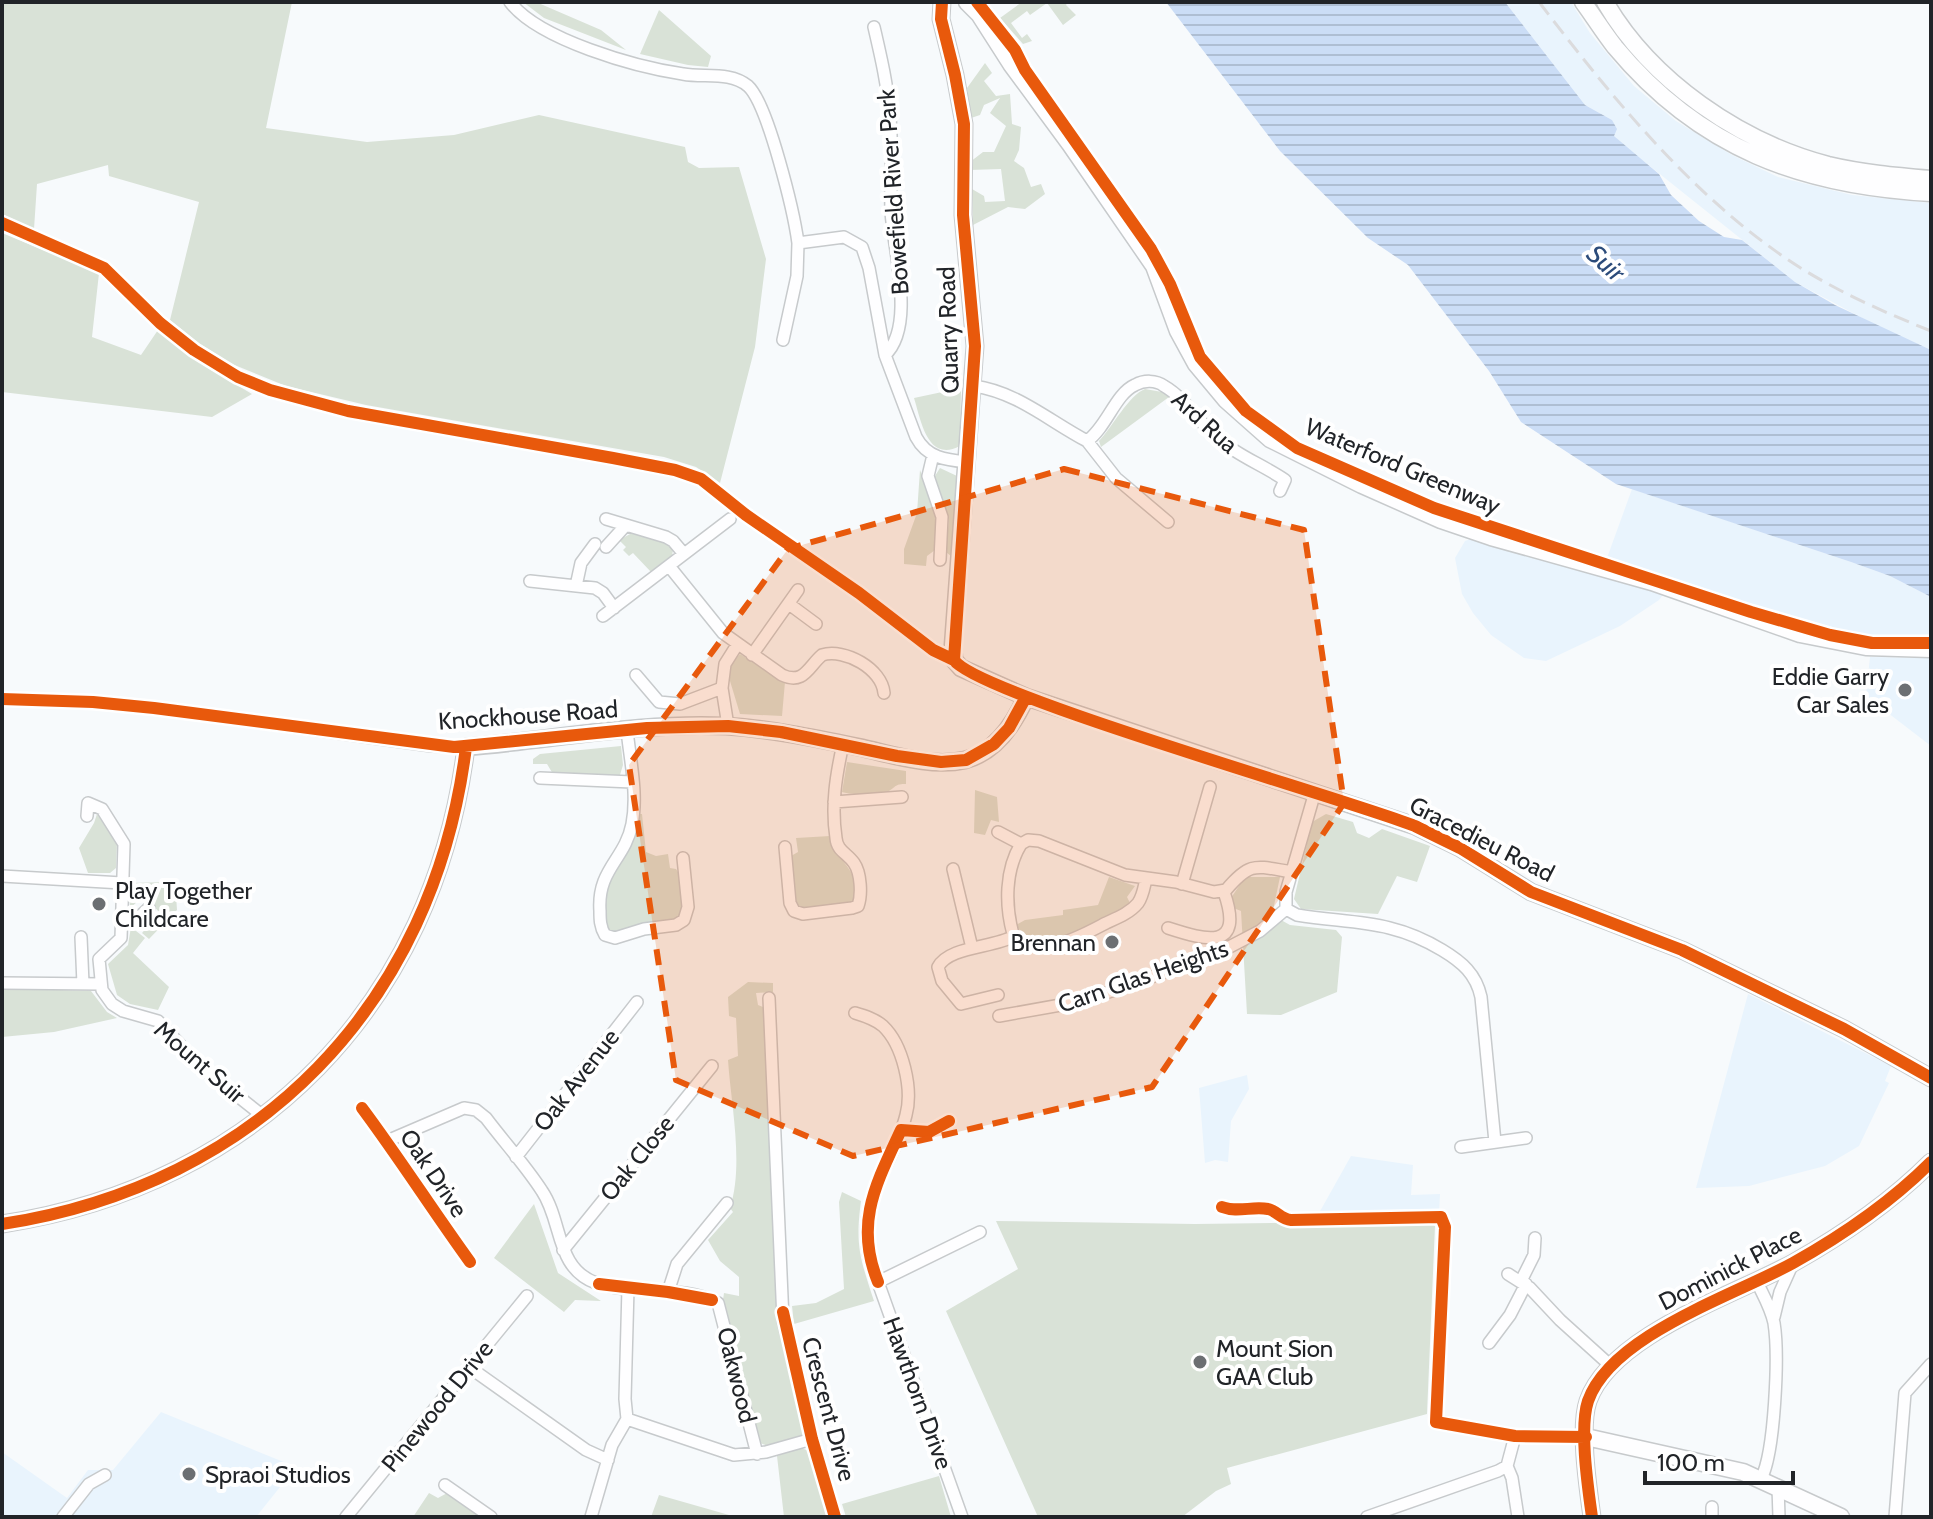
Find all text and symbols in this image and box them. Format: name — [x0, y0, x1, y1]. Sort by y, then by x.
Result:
street label: Bowefield River Park — [871, 88, 915, 296]
water label: Suir — [1580, 238, 1632, 289]
street label: Quarry Road — [931, 266, 965, 394]
street label: Ard Rua — [1166, 385, 1244, 460]
street label: Waterford Greenway — [1301, 412, 1505, 520]
place label: Eddie Garry Car Sales — [1772, 662, 1889, 719]
marker: Eddie Garry Car Sales — [1896, 681, 1914, 699]
street label: Knockhouse Road — [437, 694, 619, 736]
street label: Gracedieu Road — [1405, 790, 1559, 888]
place label: Play Together Childcare — [115, 876, 253, 933]
marker: Play Together Childcare — [90, 895, 108, 913]
place label: Brennan — [1010, 928, 1096, 957]
street label: Carn Glas Heights — [1054, 933, 1232, 1019]
marker: Brennan — [1103, 933, 1121, 951]
street label: Mount Suir — [149, 1015, 252, 1110]
street label: Oak Avenue — [527, 1023, 625, 1137]
street label: Oak Close — [594, 1109, 680, 1207]
street label: Oak Drive — [394, 1124, 474, 1222]
street label: Dominick Place — [1654, 1220, 1806, 1316]
street label: Hawthorn Drive — [877, 1313, 959, 1473]
street label: Oakwood — [711, 1324, 763, 1426]
street label: Pinewood Drive — [375, 1334, 499, 1478]
street label: Crescent Drive — [796, 1334, 862, 1484]
place label: Mount Sion GAA Club — [1216, 1334, 1333, 1391]
marker: Mount Sion GAA Club — [1191, 1353, 1209, 1371]
scale bar — [1645, 1435, 1793, 1485]
text: 100 m — [1657, 1448, 1725, 1477]
place label: Spraoi Studios — [205, 1460, 351, 1489]
marker: Spraoi Studios — [180, 1465, 198, 1483]

